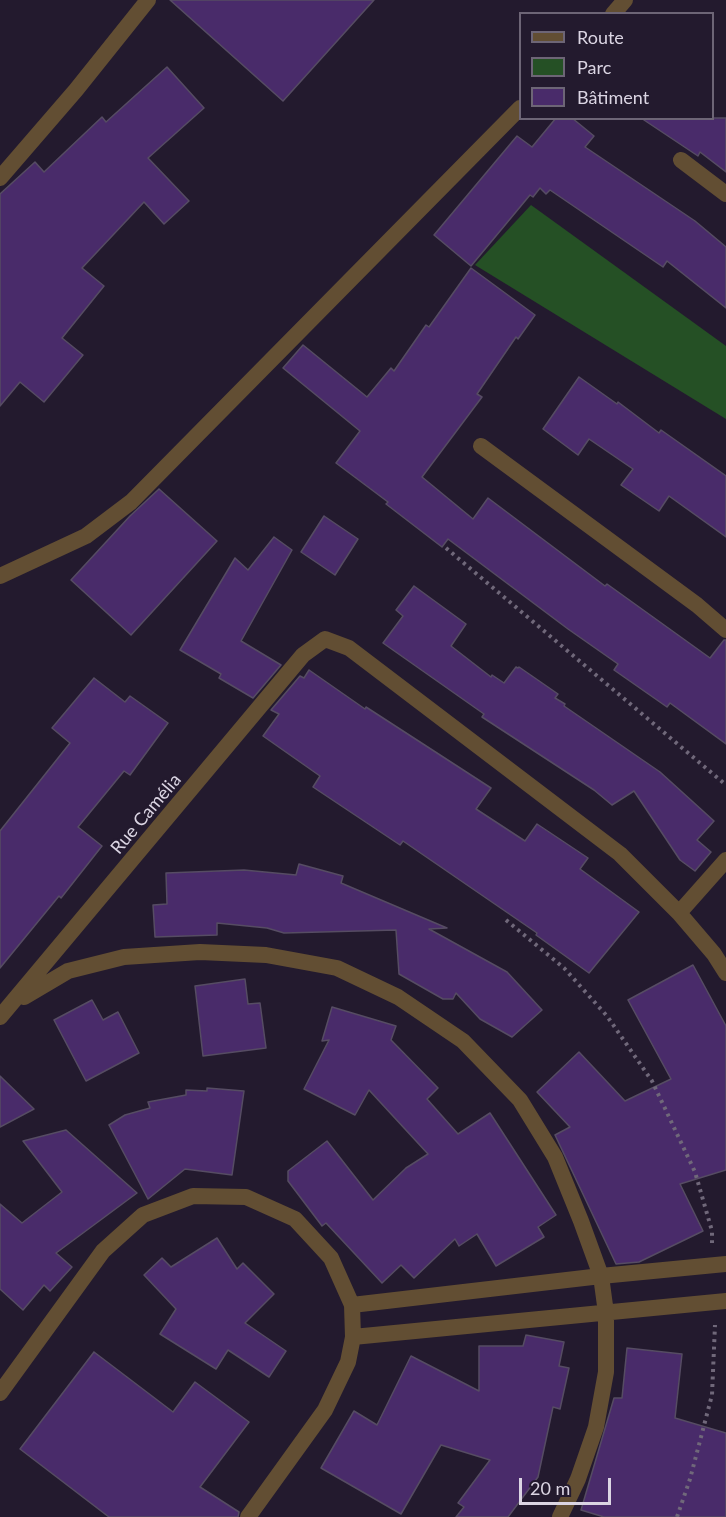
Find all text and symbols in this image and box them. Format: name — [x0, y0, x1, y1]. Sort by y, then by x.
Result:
legend — [519, 12, 714, 120]
text: Route — [577, 26, 624, 48]
text: Parc — [577, 56, 611, 78]
text: Bâtiment — [577, 86, 649, 108]
street label: Rue Camélia — [106, 770, 186, 858]
scale bar — [522, 1466, 614, 1504]
text: 20 m — [530, 1477, 570, 1499]

